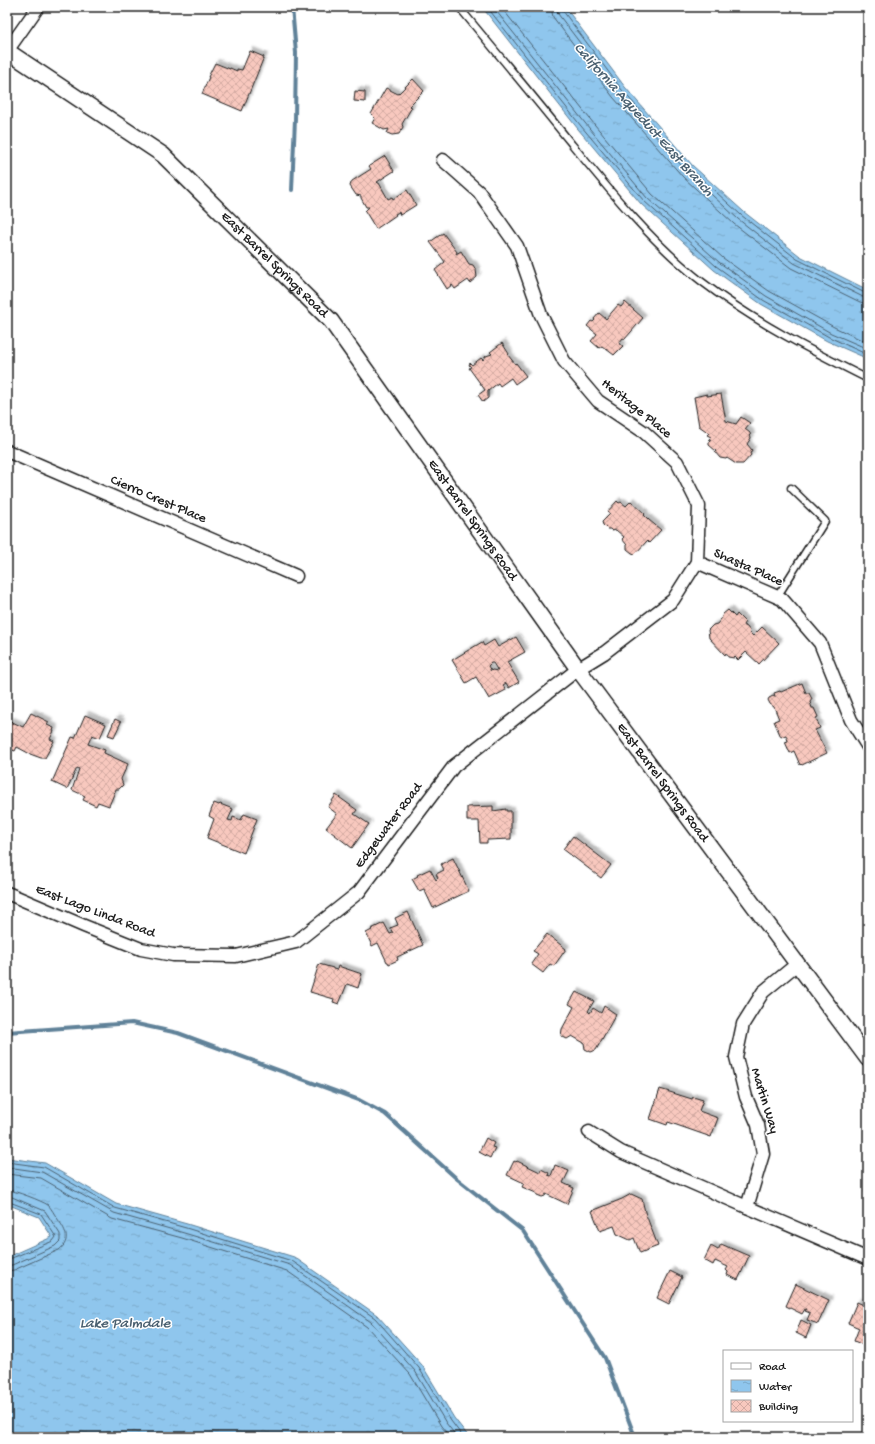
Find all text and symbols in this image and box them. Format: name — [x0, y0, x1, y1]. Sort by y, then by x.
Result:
water label: California Aqueduct East Branch — [569, 39, 717, 201]
street label: East Barrel Springs Road — [217, 208, 333, 323]
street label: Heritage Place — [597, 375, 675, 443]
street label: East Barrel Springs Road — [424, 456, 522, 586]
street label: Cierro Crest Place — [107, 472, 209, 528]
street label: Shasta Place — [711, 545, 786, 591]
street label: East Barrel Springs Road — [613, 720, 713, 847]
street label: Edgewater Road — [351, 779, 428, 872]
street label: East Lago Linda Road — [33, 881, 159, 943]
street label: Martin Way — [746, 1066, 782, 1136]
water label: Lake Palmdale — [80, 1315, 172, 1333]
legend — [723, 1350, 853, 1422]
text: Road — [759, 1361, 786, 1375]
text: Water — [759, 1381, 793, 1395]
text: Building — [758, 1401, 798, 1415]

